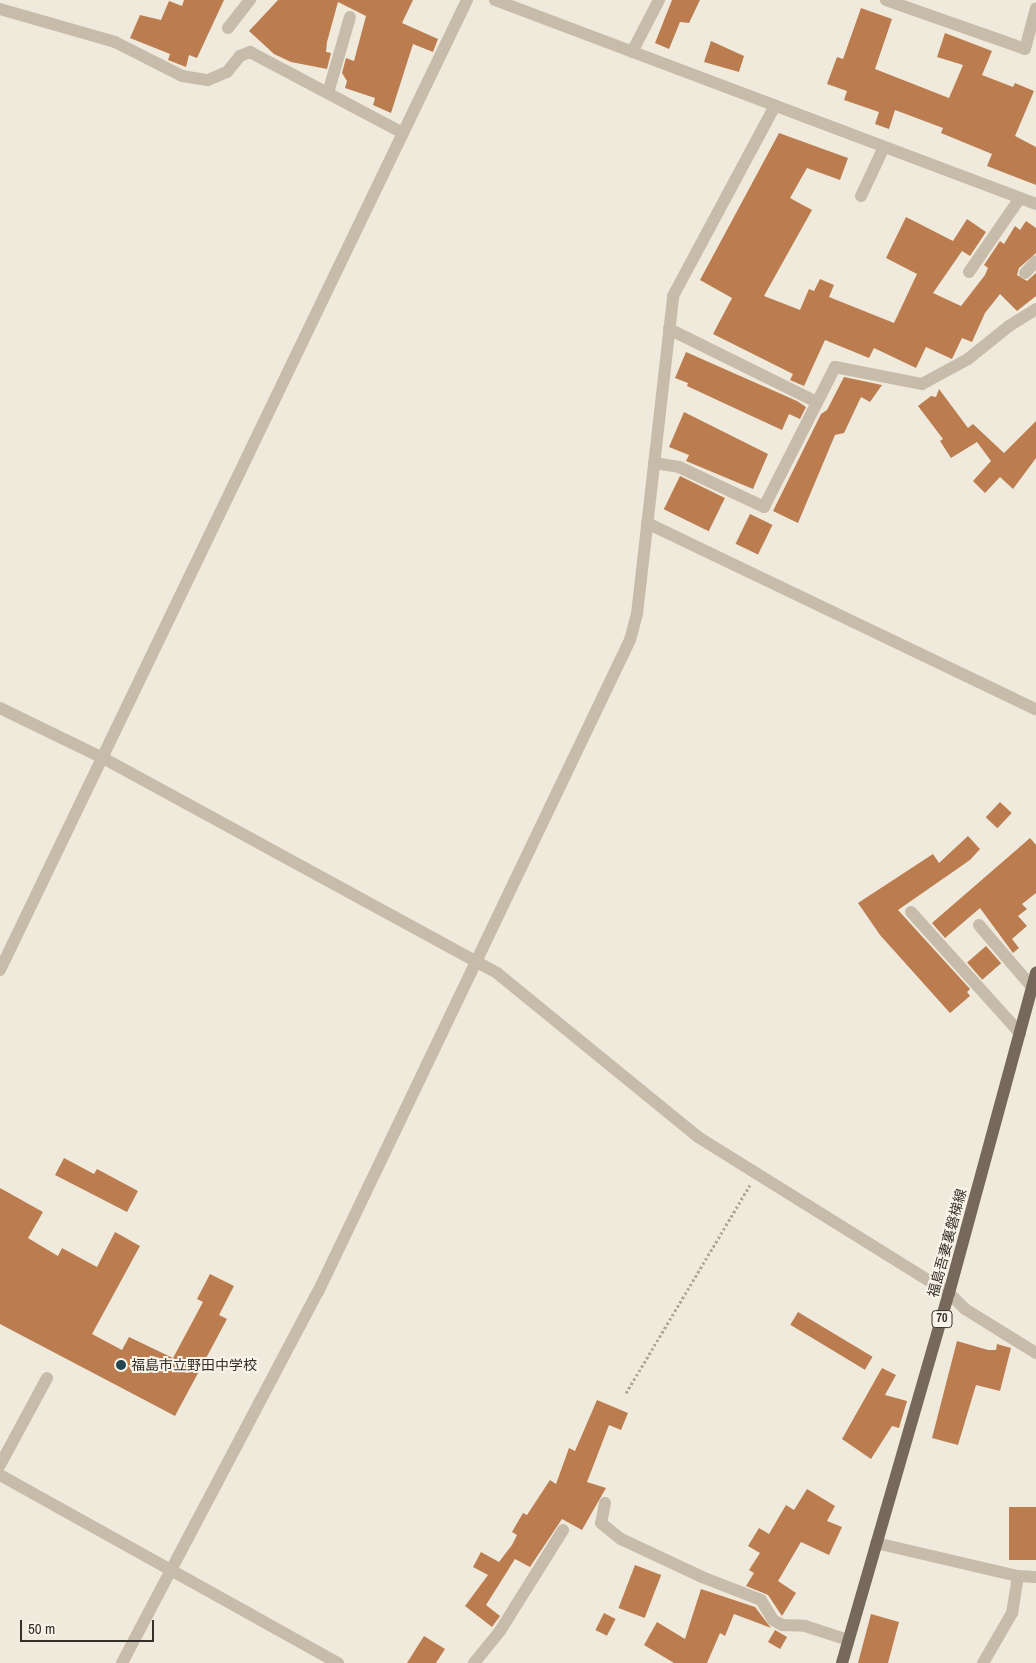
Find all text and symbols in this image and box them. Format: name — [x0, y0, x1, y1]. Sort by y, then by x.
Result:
street label: 福島吾妻裏磐梯線 — [924, 1187, 970, 1299]
road number: 70 — [931, 1310, 953, 1328]
place label: 福島市立野田中学校 — [131, 1357, 257, 1373]
marker: 福島市立野田中学校 — [115, 1359, 127, 1371]
scale bar — [22, 1610, 156, 1642]
text: 50 m — [28, 1618, 55, 1639]

